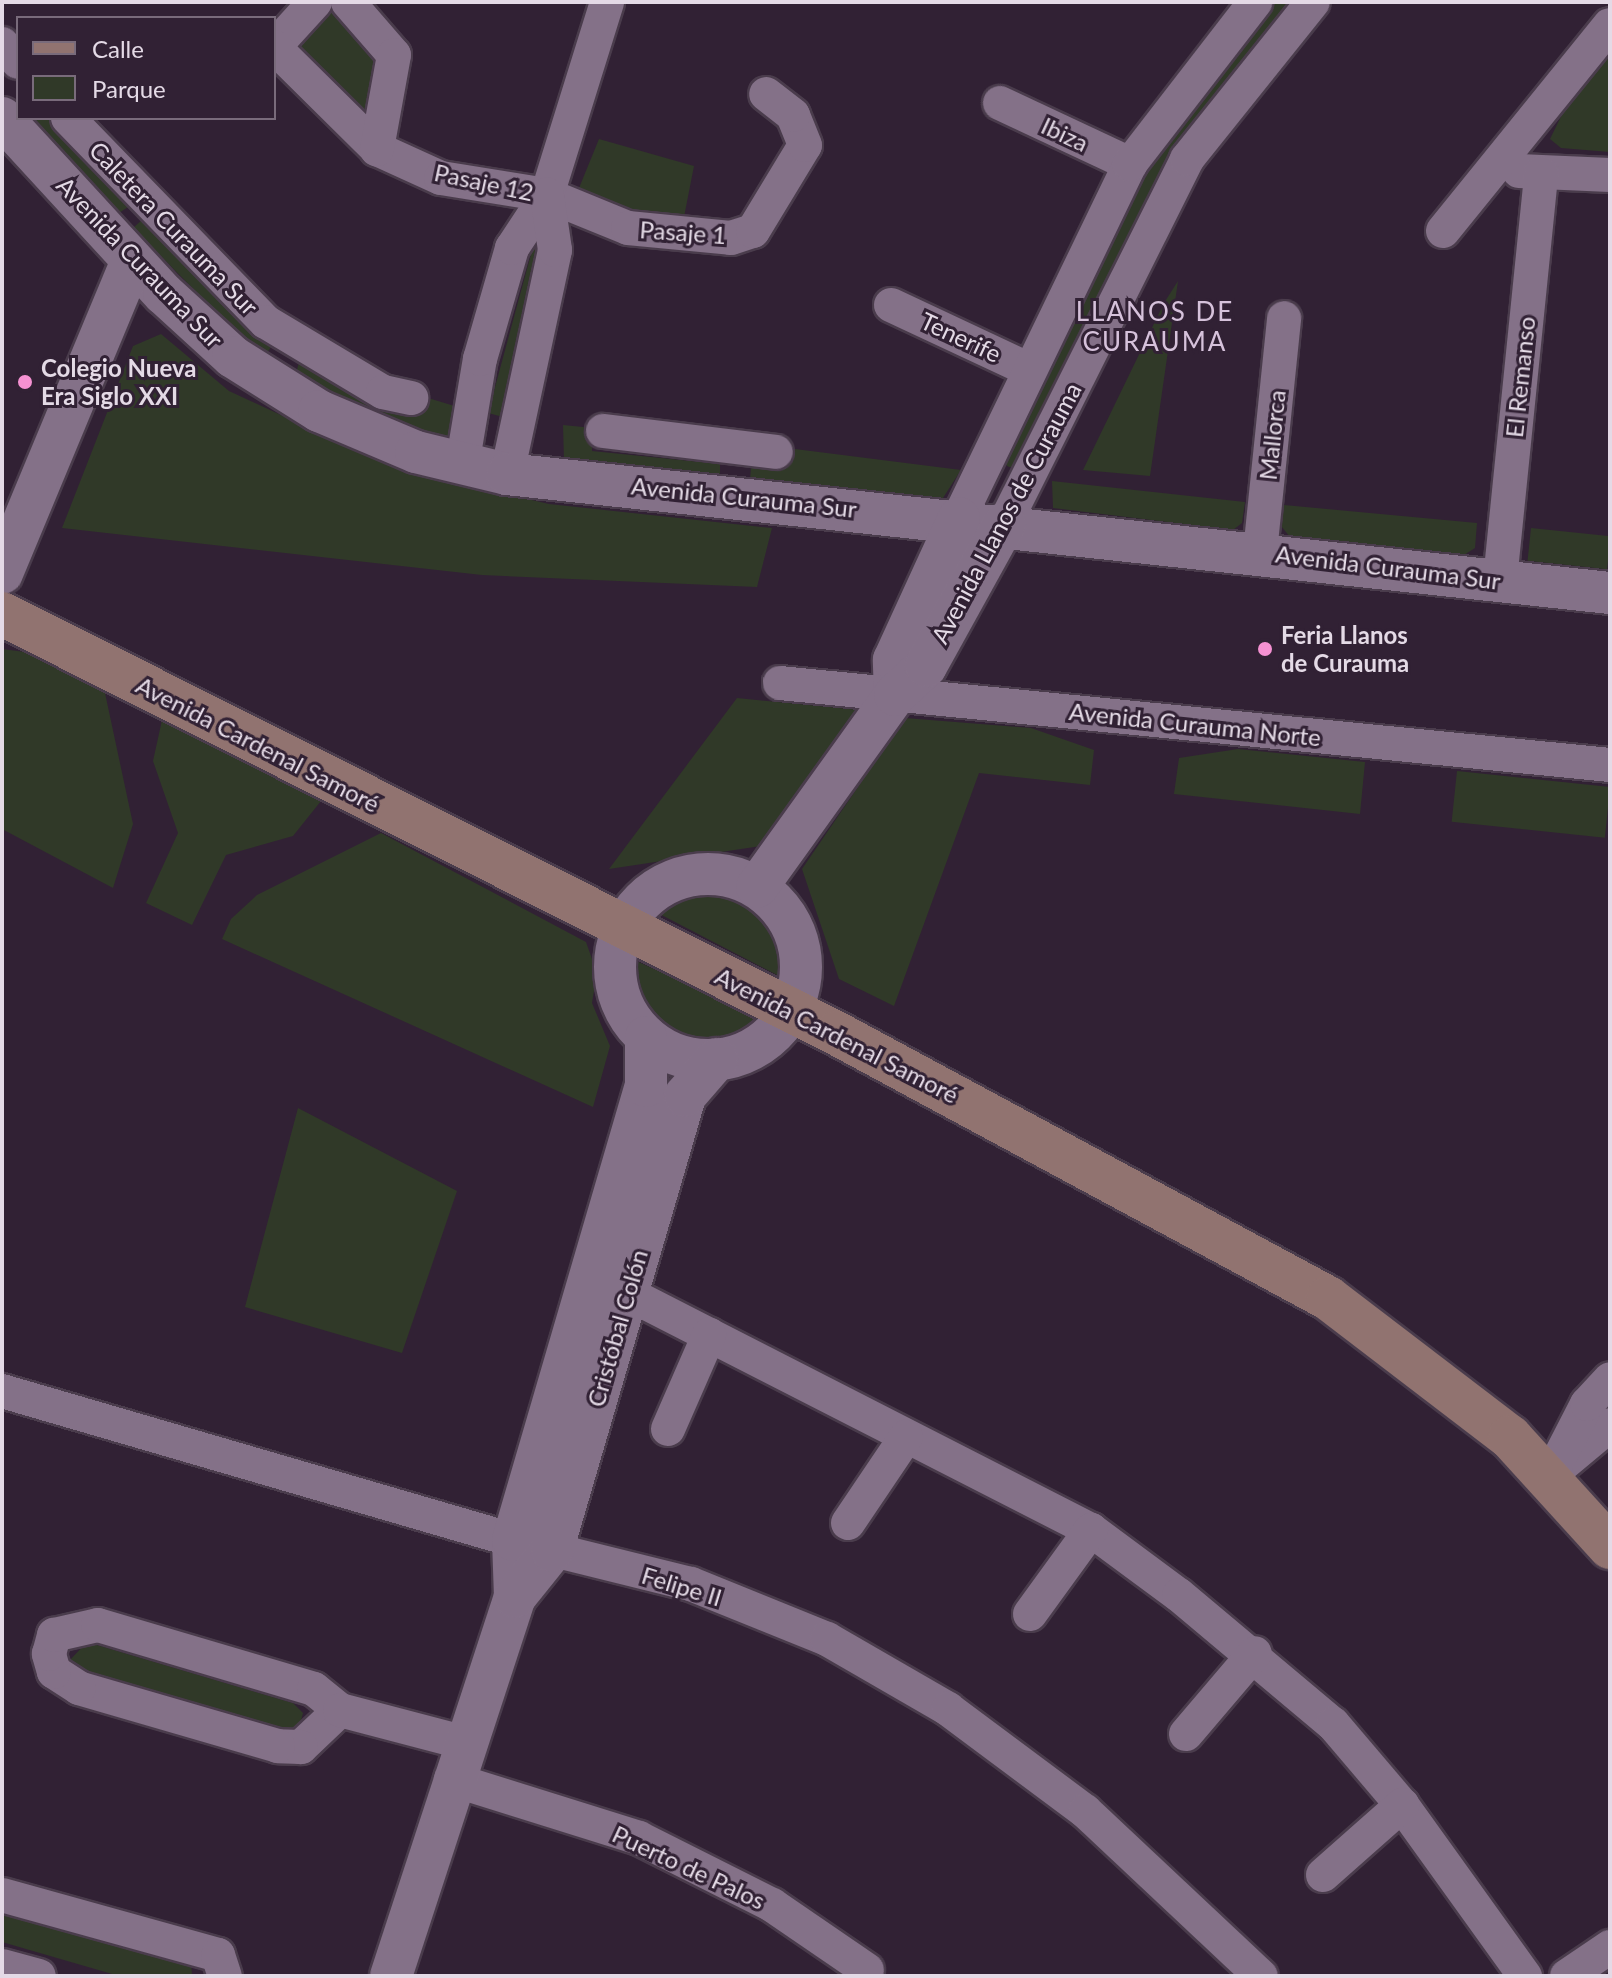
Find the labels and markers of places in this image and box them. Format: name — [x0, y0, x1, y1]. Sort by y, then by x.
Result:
place label: Colegio Nueva Era Siglo XXI — [41, 354, 196, 410]
marker: Colegio Nueva Era Siglo XXI — [16, 373, 34, 391]
place label: Feria Llanos de Curauma — [1281, 621, 1409, 677]
marker: Feria Llanos de Curauma — [1256, 640, 1274, 658]

